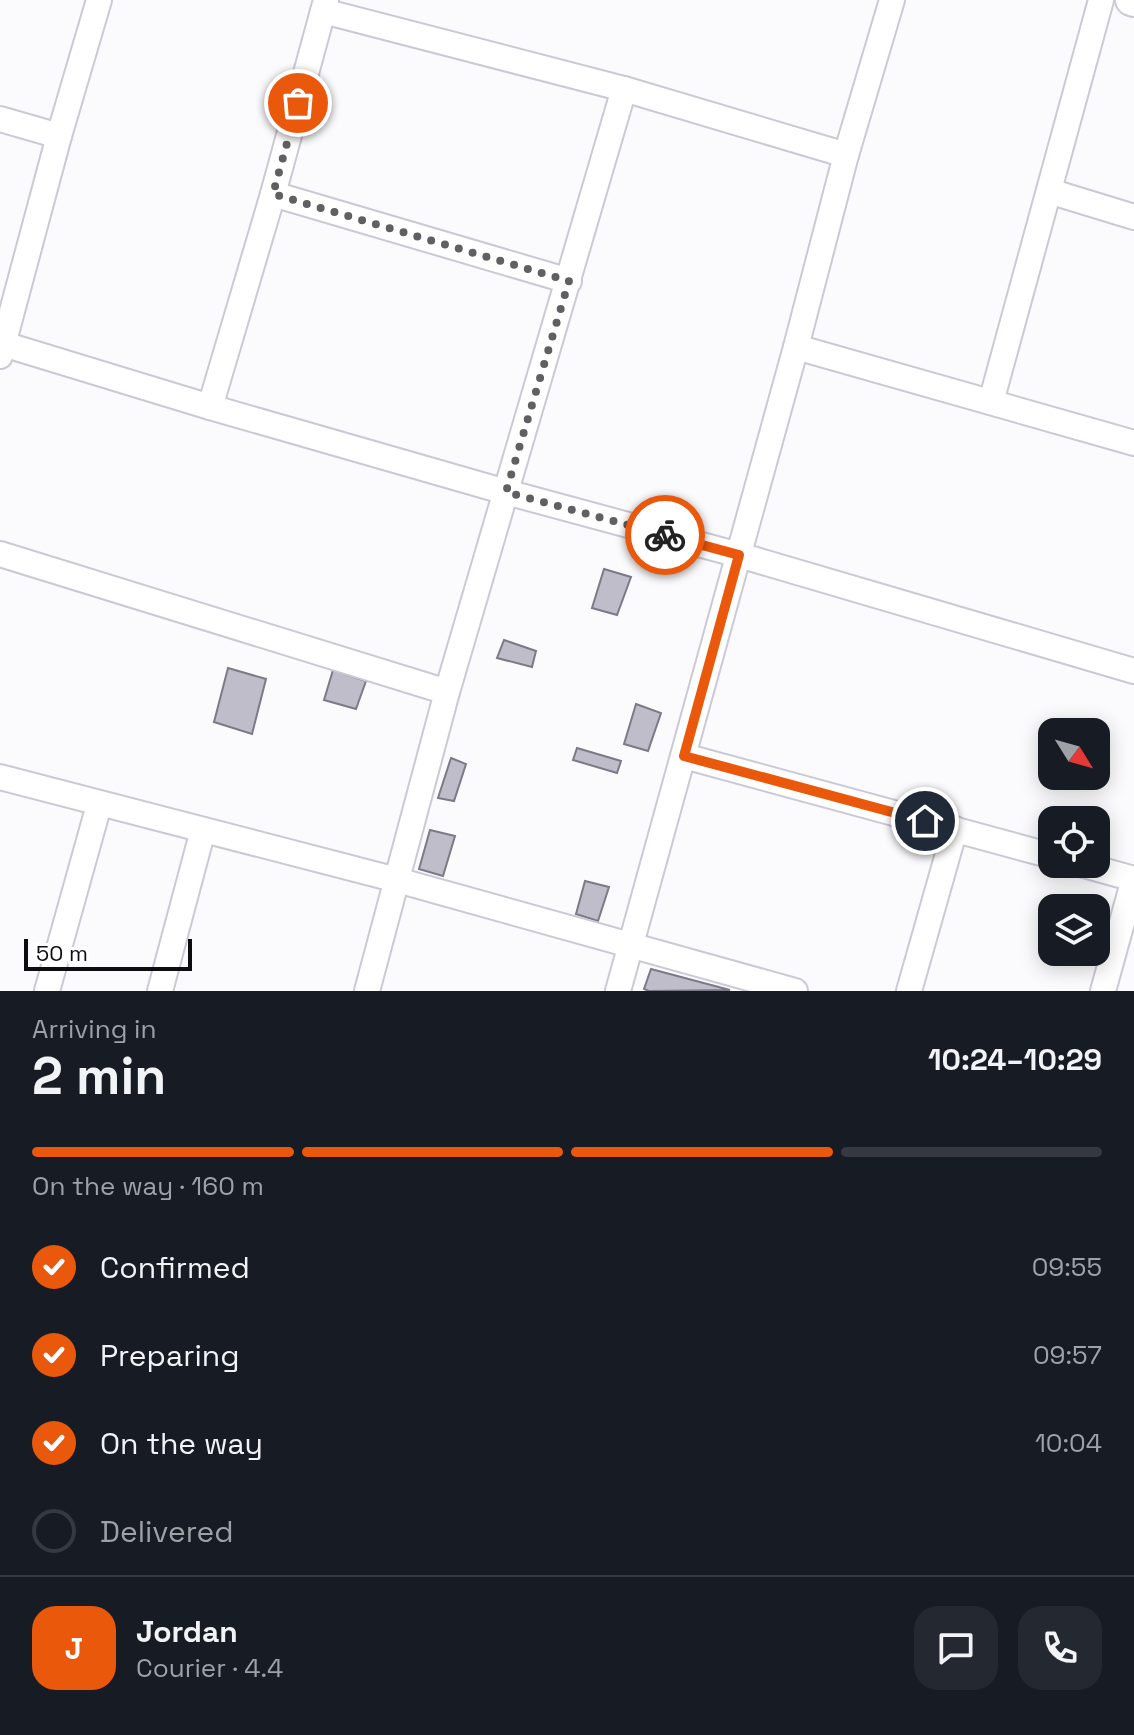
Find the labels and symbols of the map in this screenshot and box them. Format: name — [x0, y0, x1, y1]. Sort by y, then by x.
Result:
pin — [264, 69, 332, 137]
courier — [625, 495, 705, 575]
north arrow — [1038, 718, 1110, 790]
pin — [891, 787, 959, 855]
scale bar — [24, 935, 192, 971]

